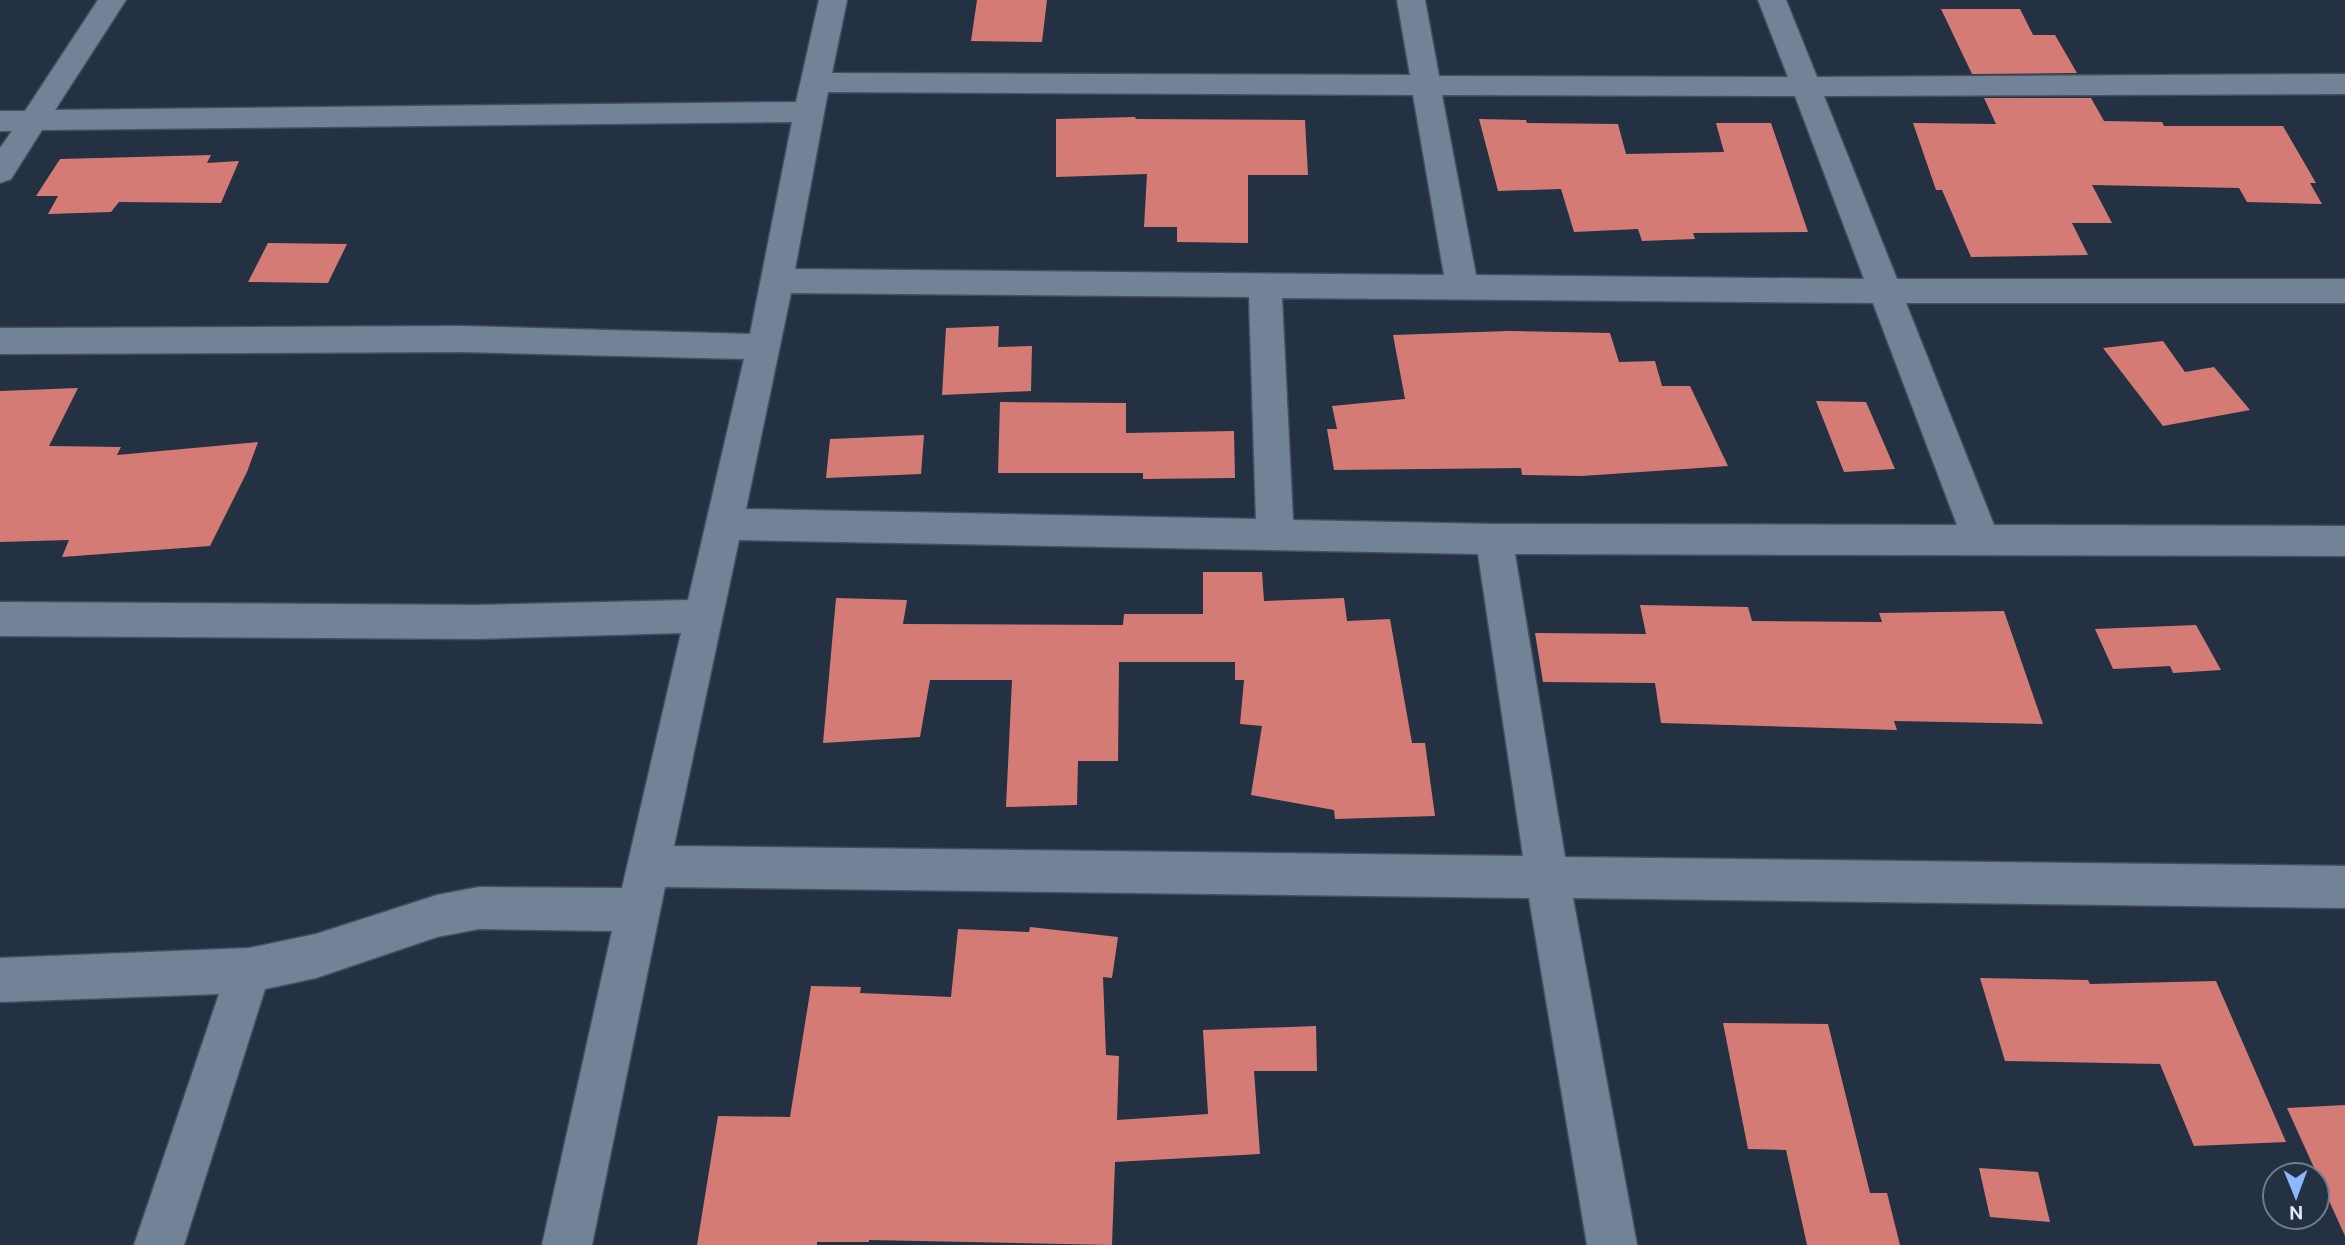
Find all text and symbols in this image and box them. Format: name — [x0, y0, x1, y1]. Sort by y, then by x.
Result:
north arrow — [2261, 1161, 2331, 1231]
text: N — [2289, 1200, 2303, 1225]

